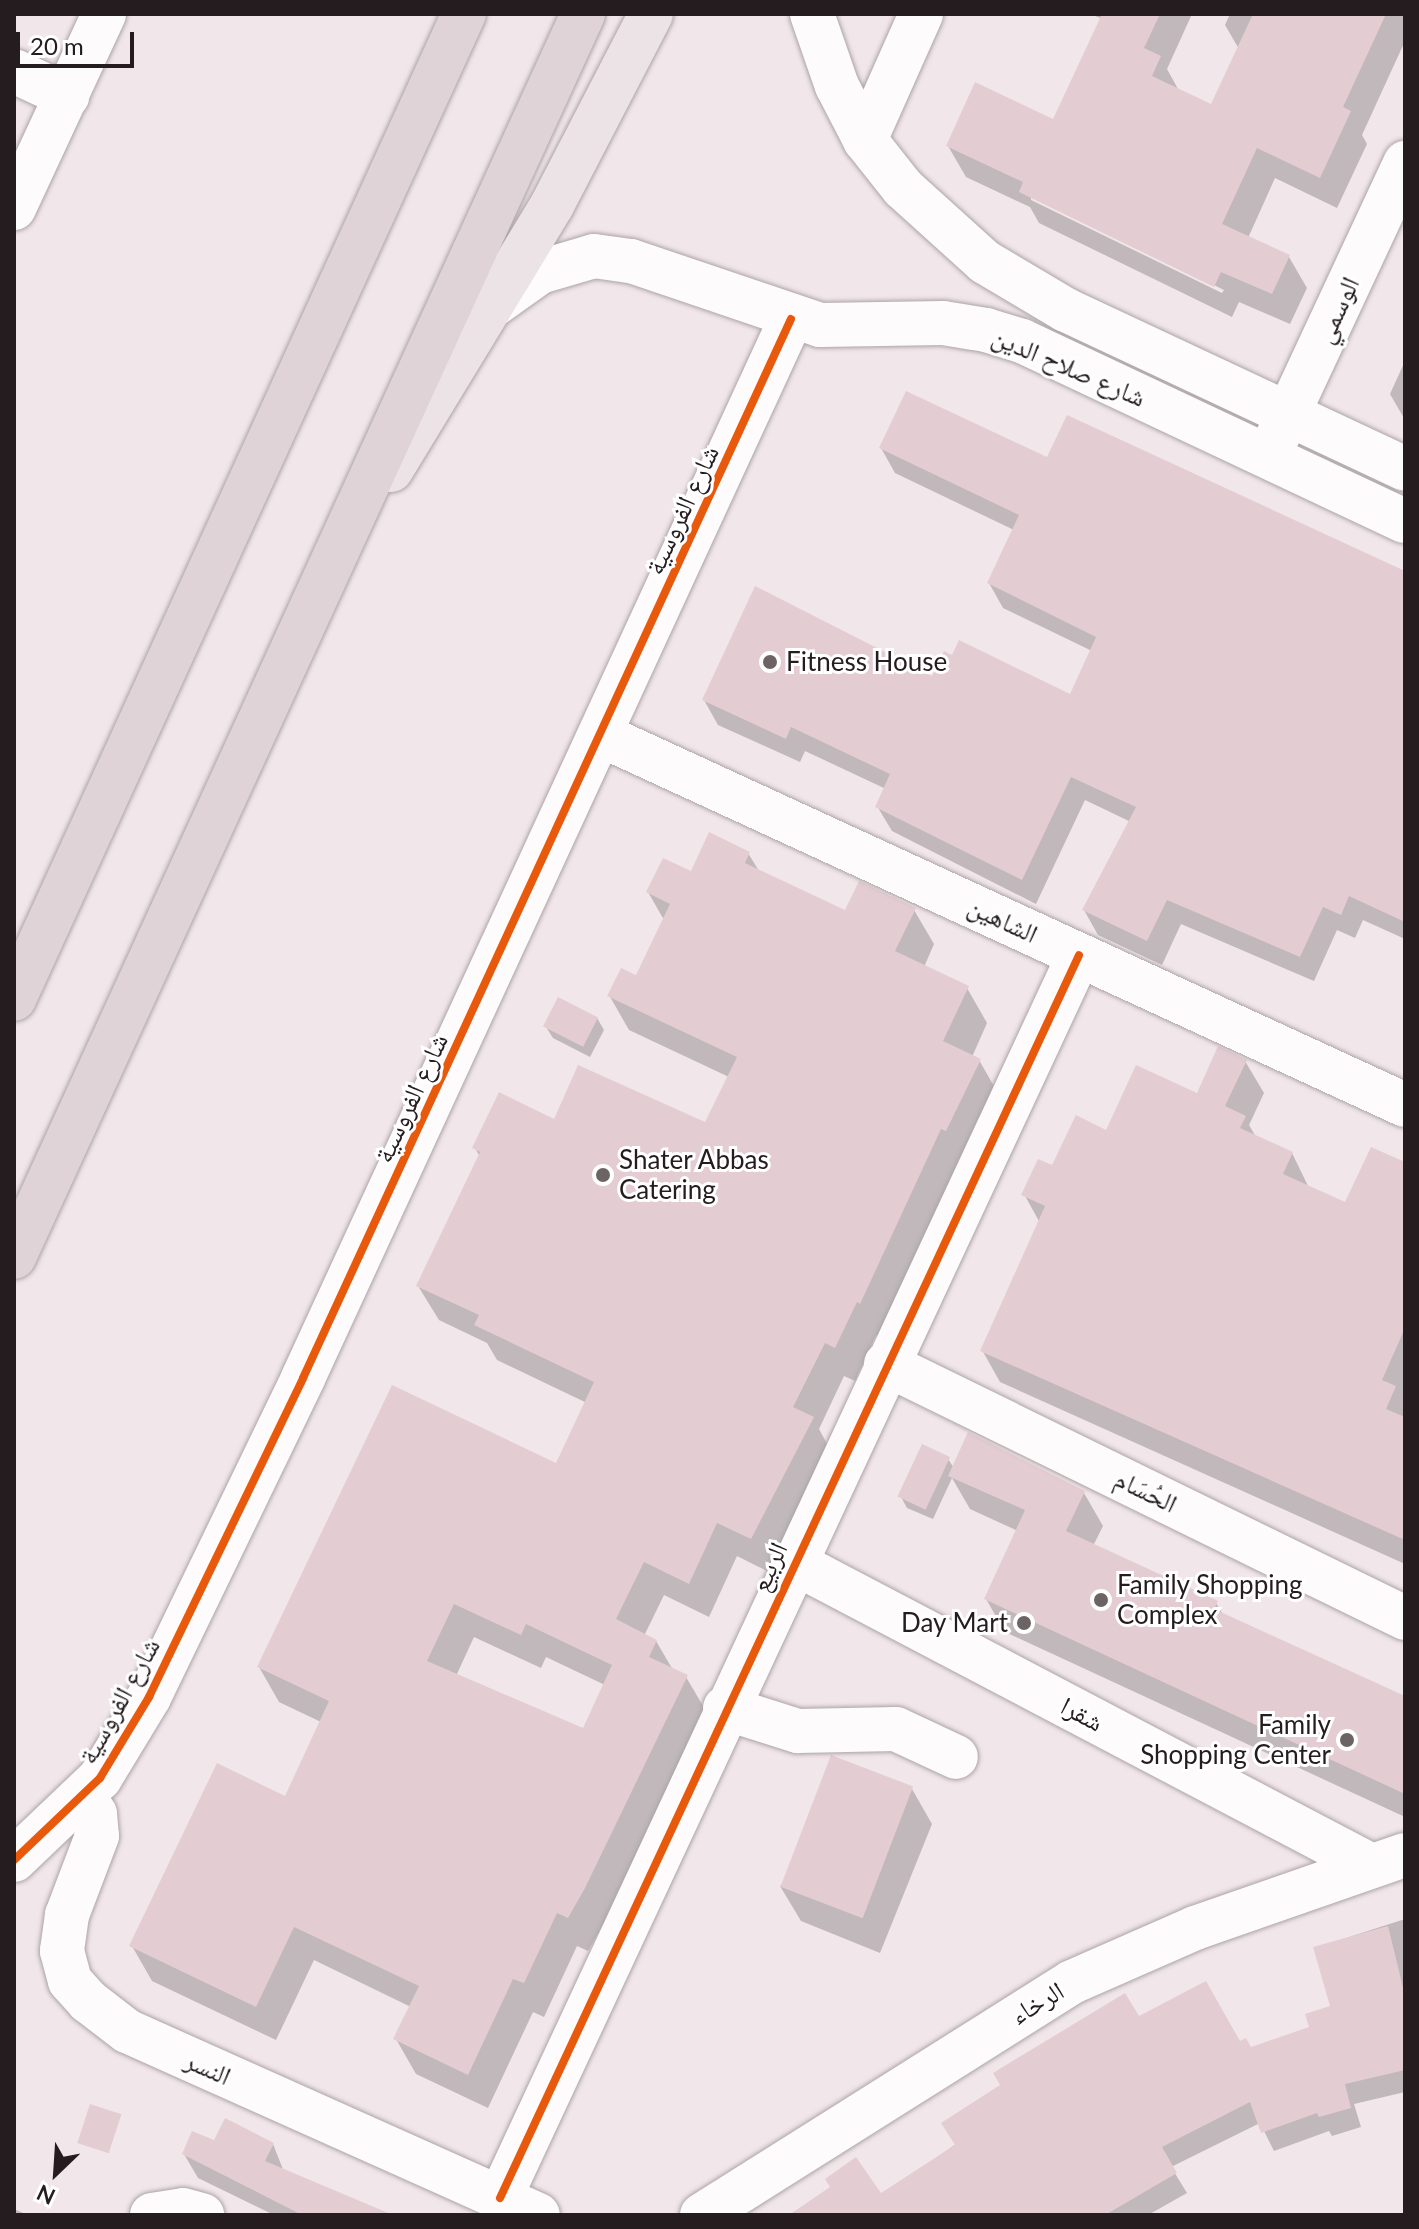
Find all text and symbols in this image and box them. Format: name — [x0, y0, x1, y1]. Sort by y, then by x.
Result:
scale bar — [20, 16, 138, 66]
text: 20 m — [30, 31, 84, 60]
street label: الوسمي — [1308, 272, 1366, 348]
street label: شارع صلاح الدين — [988, 321, 1150, 413]
street label: شارع الفروسية — [639, 441, 725, 579]
place label: Fitness House — [786, 646, 947, 678]
marker: Fitness House — [761, 653, 779, 671]
street label: الشاهين — [963, 890, 1043, 950]
street label: شارع الفروسية — [368, 1029, 454, 1167]
place label: Shater Abbas Catering — [619, 1144, 770, 1206]
marker: Shater Abbas Catering — [594, 1166, 612, 1184]
street label: الحُسَام — [1110, 1463, 1182, 1519]
street label: الربيع — [744, 1537, 794, 1597]
place label: Family Shopping Complex — [1117, 1569, 1303, 1630]
marker: Family Shopping Complex — [1092, 1591, 1110, 1609]
place label: Day Mart — [900, 1607, 1008, 1639]
marker: Day Mart — [1015, 1614, 1033, 1632]
street label: شارع الفروسية — [72, 1633, 166, 1769]
street label: شقرا — [1055, 1690, 1109, 1738]
place label: Family Shopping Center — [1140, 1709, 1331, 1770]
marker: Family Shopping Center — [1338, 1731, 1356, 1749]
street label: الرخاء — [1005, 1975, 1069, 2031]
street label: النسر — [180, 2044, 236, 2092]
north arrow — [16, 2133, 96, 2213]
text: N — [32, 2179, 59, 2211]

